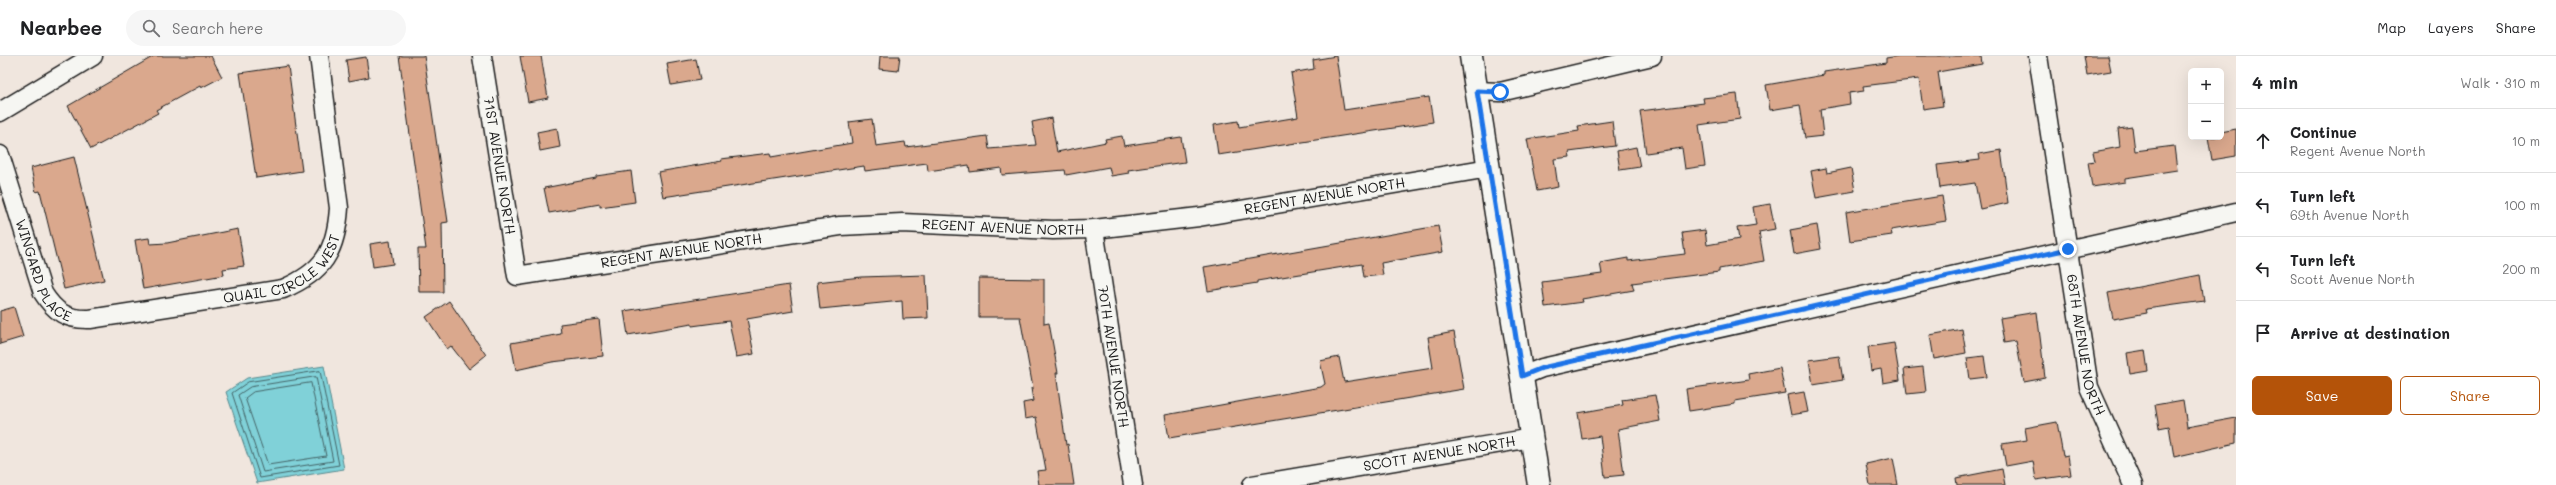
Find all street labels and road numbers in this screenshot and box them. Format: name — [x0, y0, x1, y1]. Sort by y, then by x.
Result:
street label: 71ST AVENUE NORTH — [480, 95, 520, 236]
street label: REGENT AVENUE NORTH — [1243, 172, 1407, 218]
street label: REGENT AVENUE NORTH — [921, 214, 1085, 239]
street label: WINGARD PLACE — [12, 217, 75, 326]
street label: REGENT AVENUE NORTH — [599, 228, 763, 272]
street label: QUAIL CIRCLE WEST — [222, 232, 344, 307]
street label: 68TH AVENUE NORTH — [2063, 273, 2111, 418]
street label: 70TH AVENUE NORTH — [1094, 284, 1134, 429]
street label: SCOTT AVENUE NORTH — [1362, 431, 1517, 475]

